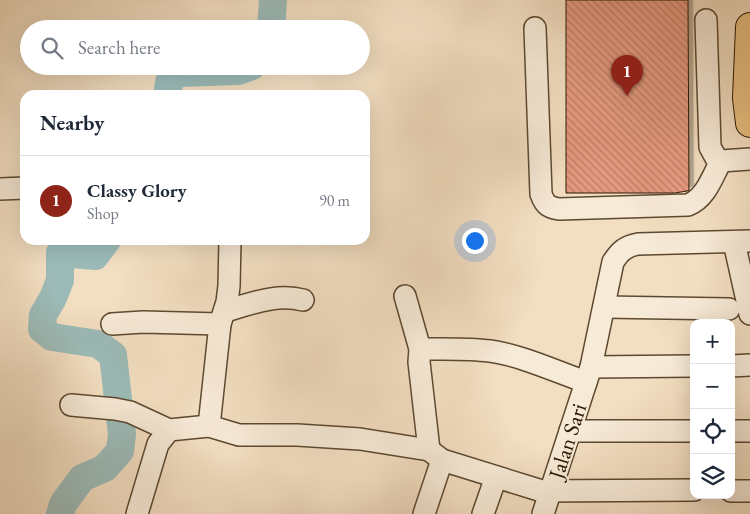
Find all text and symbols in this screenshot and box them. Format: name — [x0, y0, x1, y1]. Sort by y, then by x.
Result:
search box — [20, 20, 370, 75]
icon: search — [38, 34, 66, 62]
text: Search here — [78, 35, 160, 60]
pin: 1 — [611, 55, 643, 96]
text: Nearby — [40, 109, 104, 136]
text: Classy Glory — [87, 178, 187, 203]
text: 1 — [52, 190, 60, 211]
text: 90 m — [319, 190, 350, 211]
text: Shop — [87, 203, 119, 224]
your location — [462, 228, 488, 254]
map controls — [690, 319, 735, 499]
button: + — [690, 319, 735, 364]
button: − — [690, 364, 735, 409]
street label: Jalan Sari — [541, 400, 593, 485]
button: locate — [690, 409, 735, 454]
button: layers — [690, 454, 735, 499]

